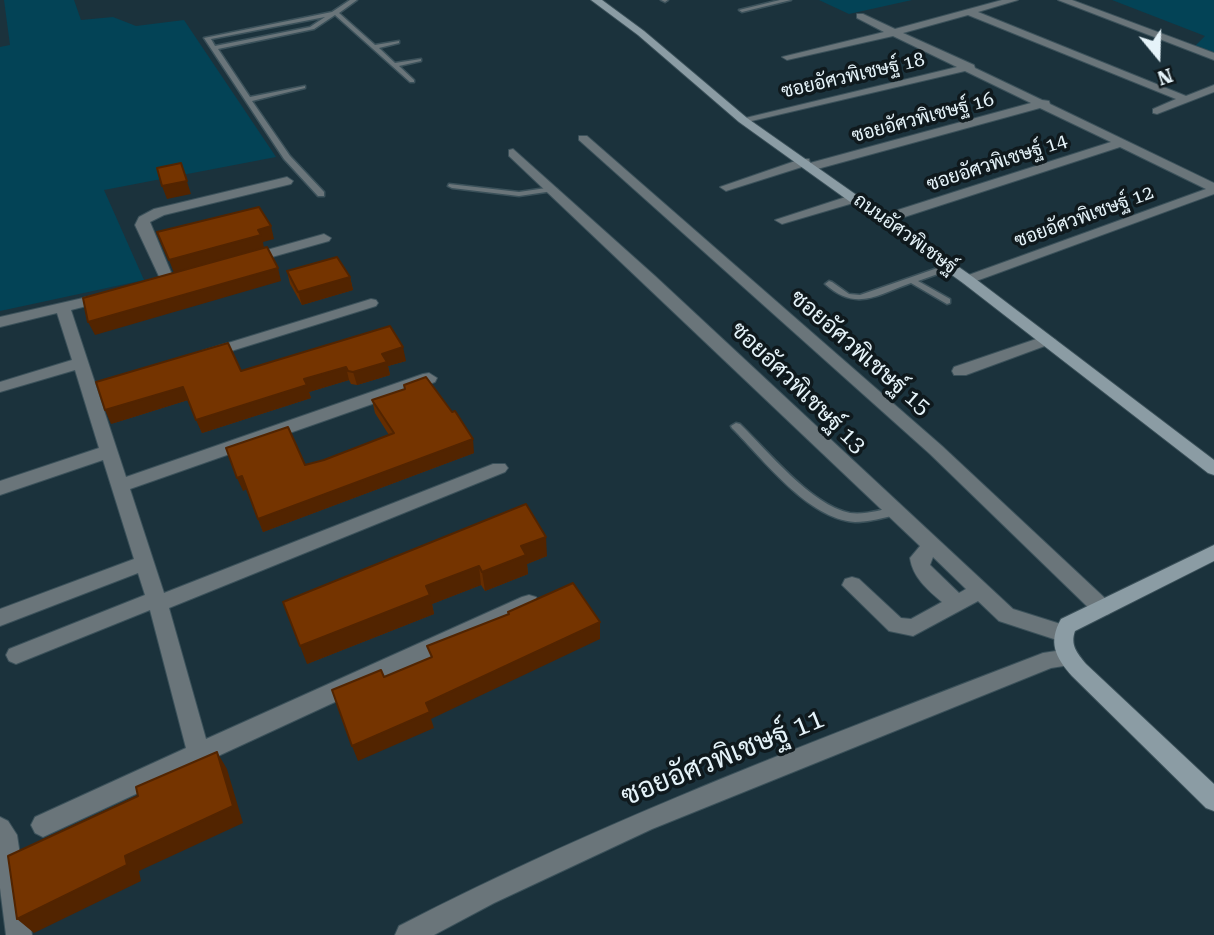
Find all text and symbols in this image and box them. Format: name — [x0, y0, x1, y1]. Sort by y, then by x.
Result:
north arrow — [1123, 21, 1193, 91]
street label: ซอยอัศวพิเชษฐ์ 18 — [779, 48, 927, 104]
text: N — [1154, 63, 1176, 90]
street label: ซอยอัศวพิเชษฐ์ 16 — [849, 88, 997, 148]
street label: ซอยอัศวพิเชษฐ์ 14 — [924, 130, 1070, 196]
street label: ซอยอัศวพิเชษฐ์ 12 — [1011, 181, 1157, 253]
street label: ถนนอัศวพิเชษฐ์ — [849, 189, 961, 279]
street label: ซอยอัศวพิเชษฐ์ 15 — [784, 284, 936, 422]
street label: ซอยอัศวพิเชษฐ์ 13 — [725, 317, 871, 459]
street label: ซอยอัศวพิเชษฐ์ 11 — [617, 702, 829, 814]

